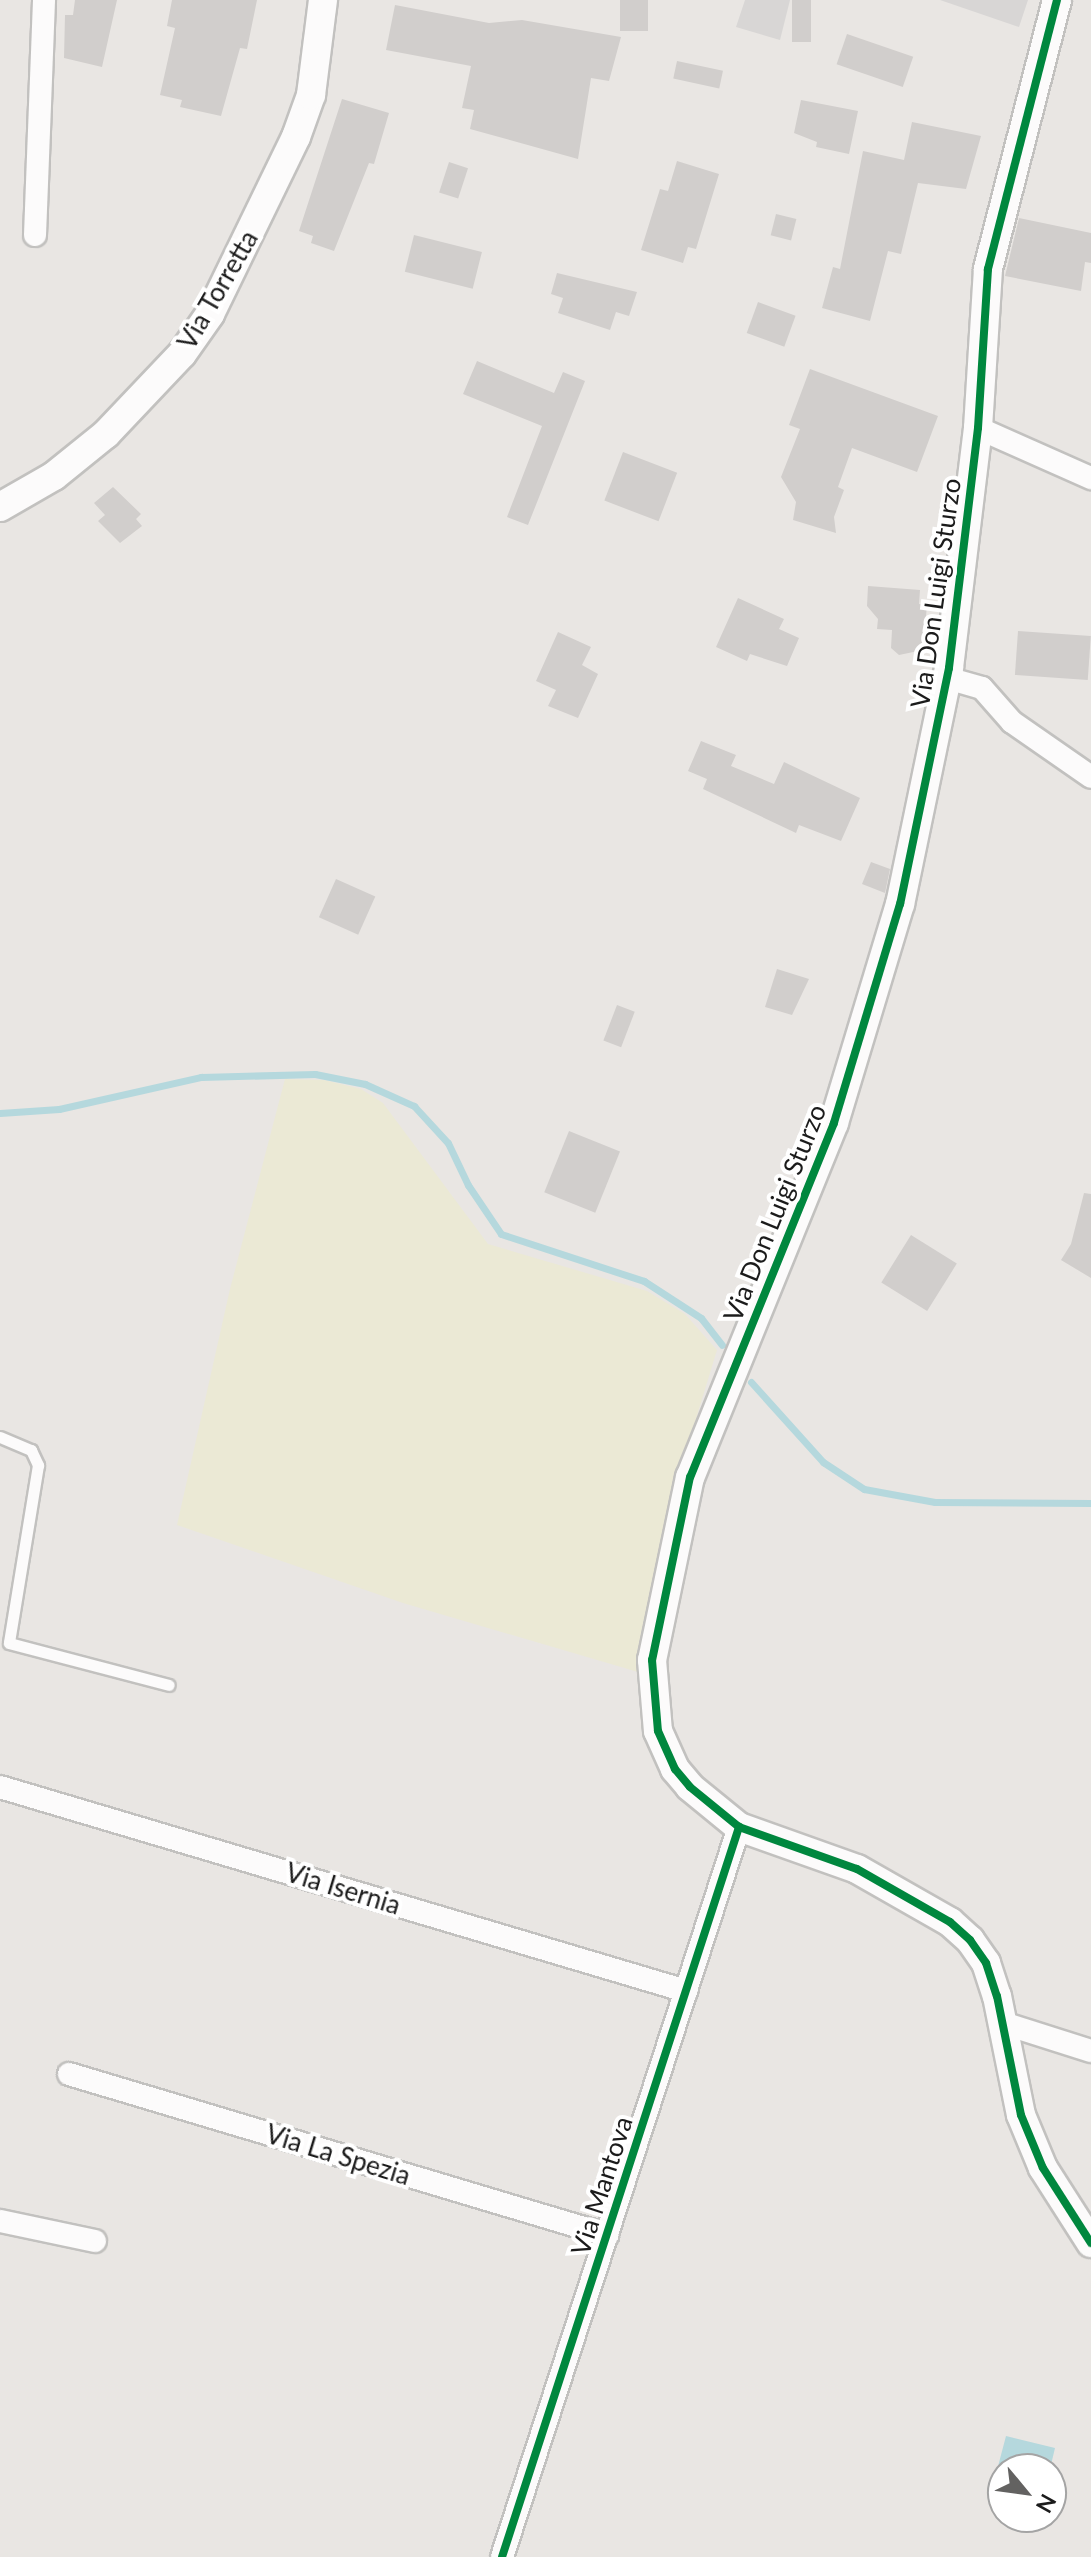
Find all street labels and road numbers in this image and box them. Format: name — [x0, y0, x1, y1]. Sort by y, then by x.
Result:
street label: Via Torretta — [171, 225, 265, 355]
street label: Via Don Luigi Sturzo — [904, 476, 968, 710]
street label: Via Don Luigi Sturzo — [717, 1100, 833, 1326]
street label: Via Isernia — [282, 1857, 404, 1921]
street label: Via Mantova — [565, 2113, 639, 2259]
street label: Via La Spezia — [262, 2118, 414, 2192]

